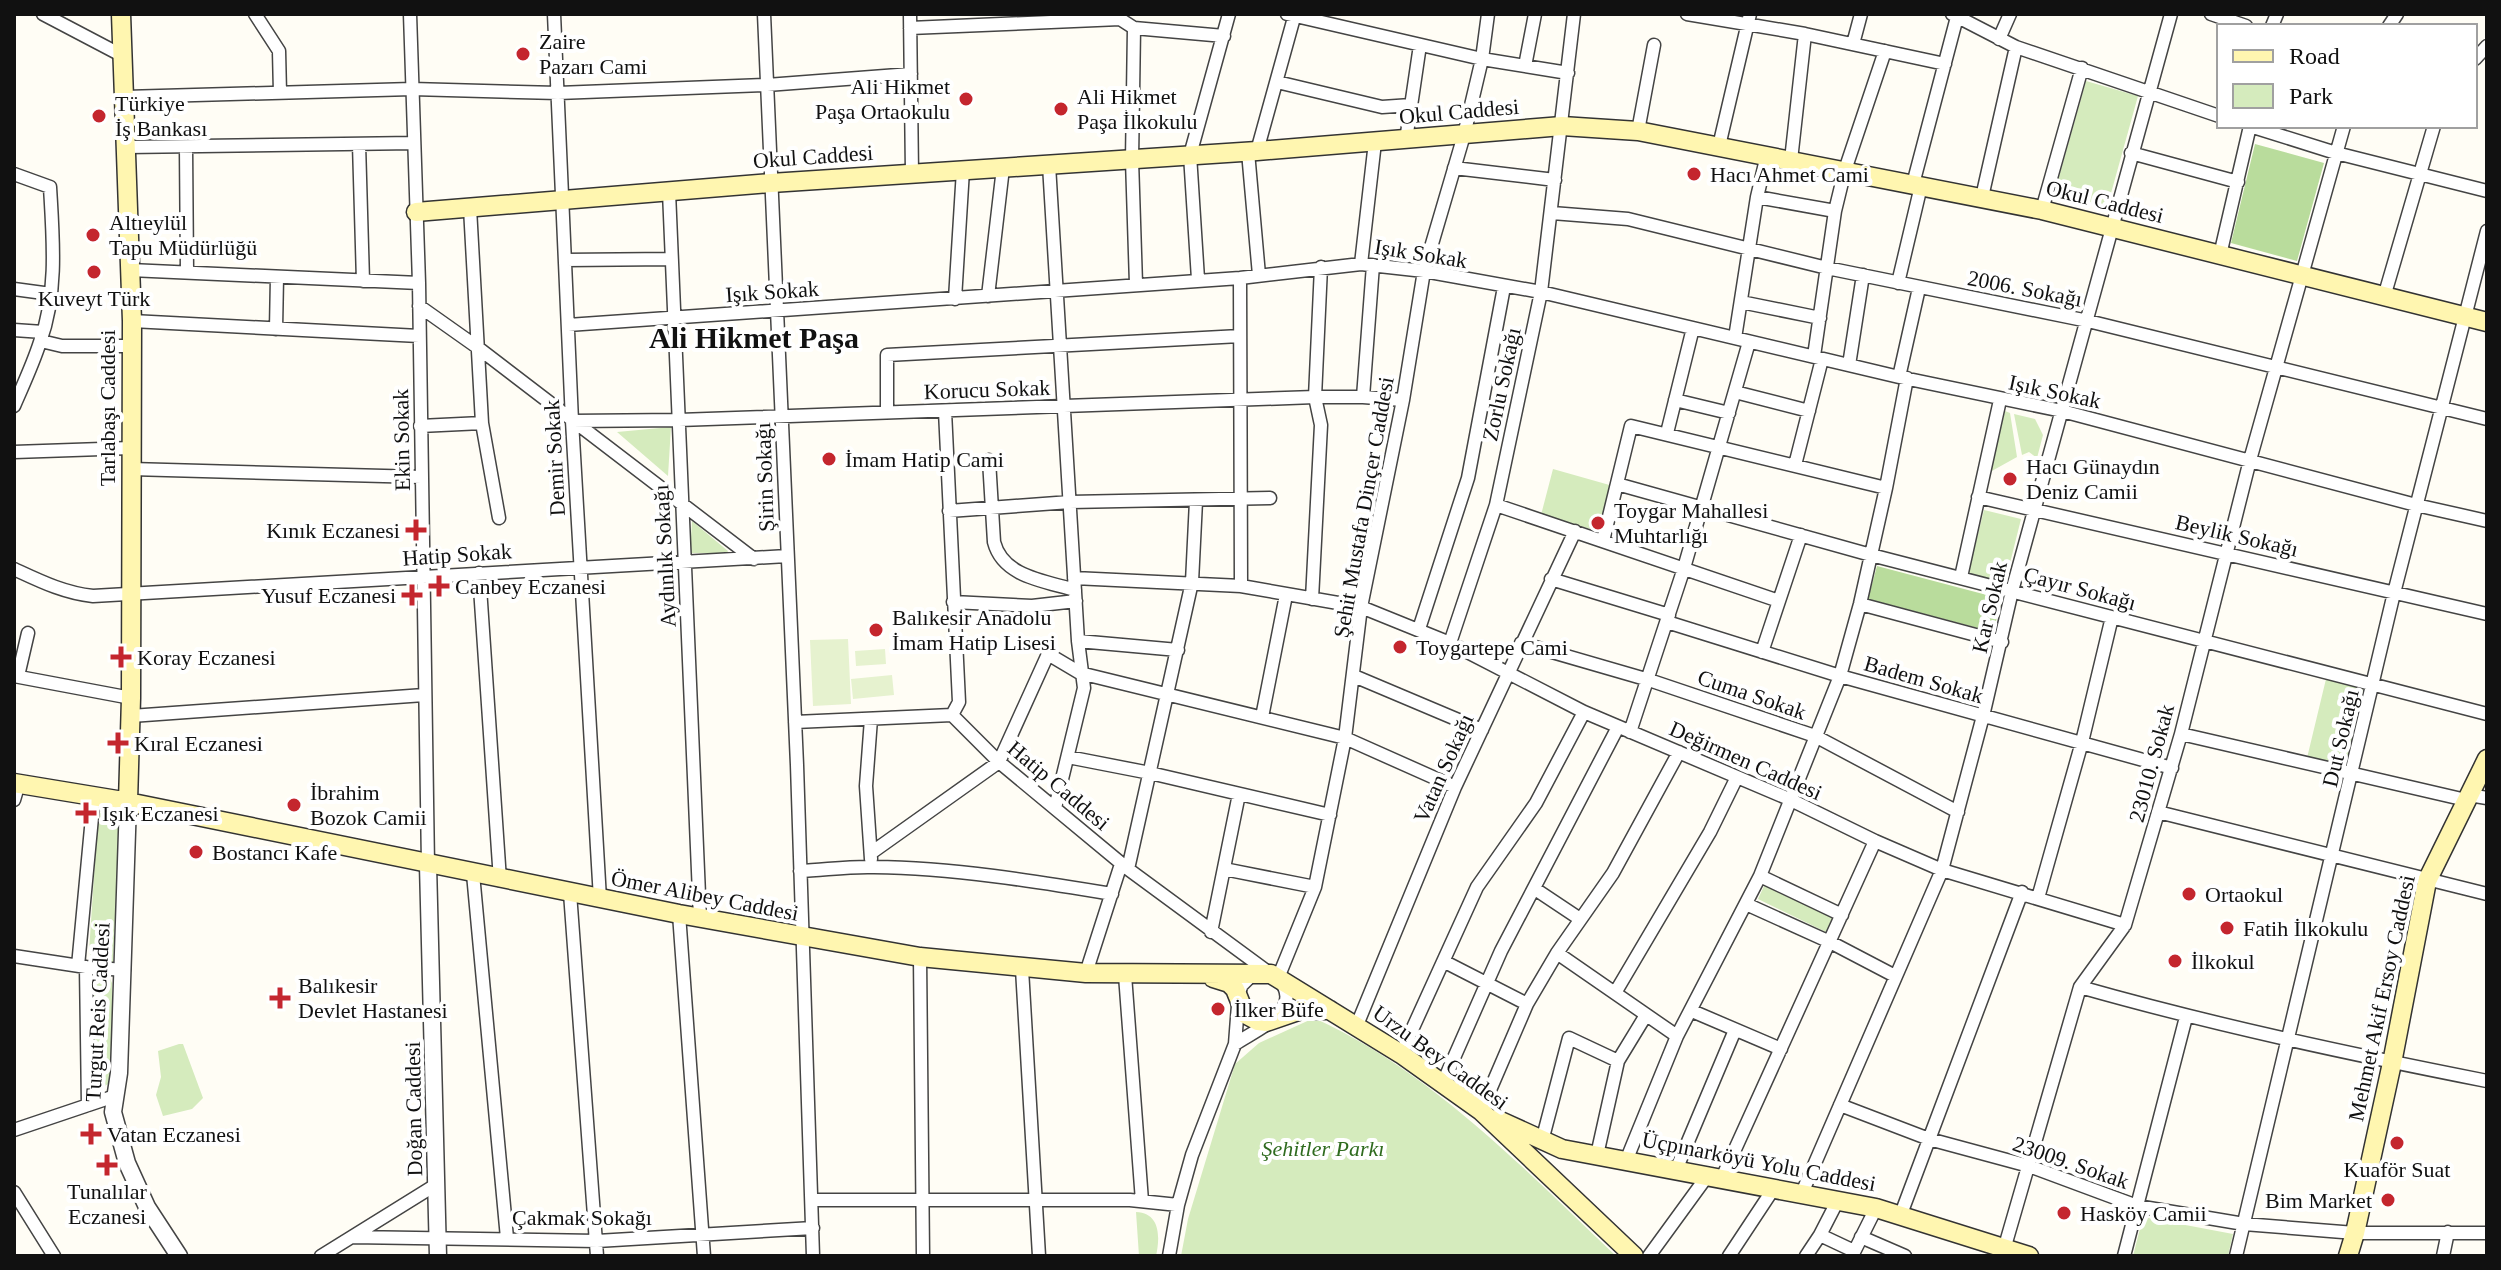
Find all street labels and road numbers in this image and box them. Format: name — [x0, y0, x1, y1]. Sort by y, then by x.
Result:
street label: Okul Caddesi — [1398, 94, 1520, 129]
street label: Okul Caddesi — [752, 140, 874, 173]
street label: Okul Caddesi — [2043, 175, 2166, 228]
street label: Işık Sokak — [1373, 234, 1469, 273]
street label: 2006. Sokağı — [1966, 265, 2084, 312]
street label: Işık Sokak — [725, 276, 820, 307]
street label: Zorlu Sokağı — [1477, 325, 1526, 443]
street label: Tarlabaşı Caddesi — [95, 330, 120, 486]
street label: Işık Sokak — [2007, 370, 2103, 413]
street label: Korucu Sokak — [923, 375, 1051, 404]
street label: Şehit Mustafa Dinçer Caddesi — [1328, 375, 1399, 640]
street label: Ekin Sokak — [388, 389, 415, 491]
street label: Demir Sokak — [539, 399, 570, 517]
street label: Şirin Sokağı — [750, 422, 779, 532]
street label: Aydınlık Sokağı — [648, 484, 681, 628]
street label: Beylik Sokağı — [2173, 509, 2301, 562]
street label: Hatip Sokak — [402, 538, 512, 571]
street label: Kar Sokak — [1967, 559, 2012, 655]
street label: Çayır Sokağı — [2021, 561, 2139, 616]
street label: Badem Sokak — [1861, 651, 1986, 708]
street label: Cuma Sokak — [1694, 664, 1809, 725]
street label: Dut Sokağı — [2317, 687, 2364, 789]
street label: 23010. Sokak — [2124, 701, 2179, 825]
street label: Vatan Sokağı — [1408, 710, 1479, 827]
street label: Değirmen Caddesi — [1666, 716, 1826, 805]
street label: Hatip Caddesi — [1003, 736, 1115, 835]
street label: Ömer Alibey Caddesi — [609, 865, 801, 926]
street label: Mehmet Akif Ersoy Caddesi — [2343, 873, 2420, 1124]
street label: Turgut Reis Caddesi — [80, 922, 115, 1102]
street label: Urzu Bey Caddesi — [1368, 1000, 1513, 1115]
street label: Doğan Caddesi — [400, 1041, 427, 1177]
street label: Üçpınarköyü Yolu Caddesi — [1640, 1127, 1878, 1196]
street label: 23009. Sokak — [2010, 1131, 2132, 1194]
street label: Çakmak Sokağı — [512, 1205, 652, 1230]

